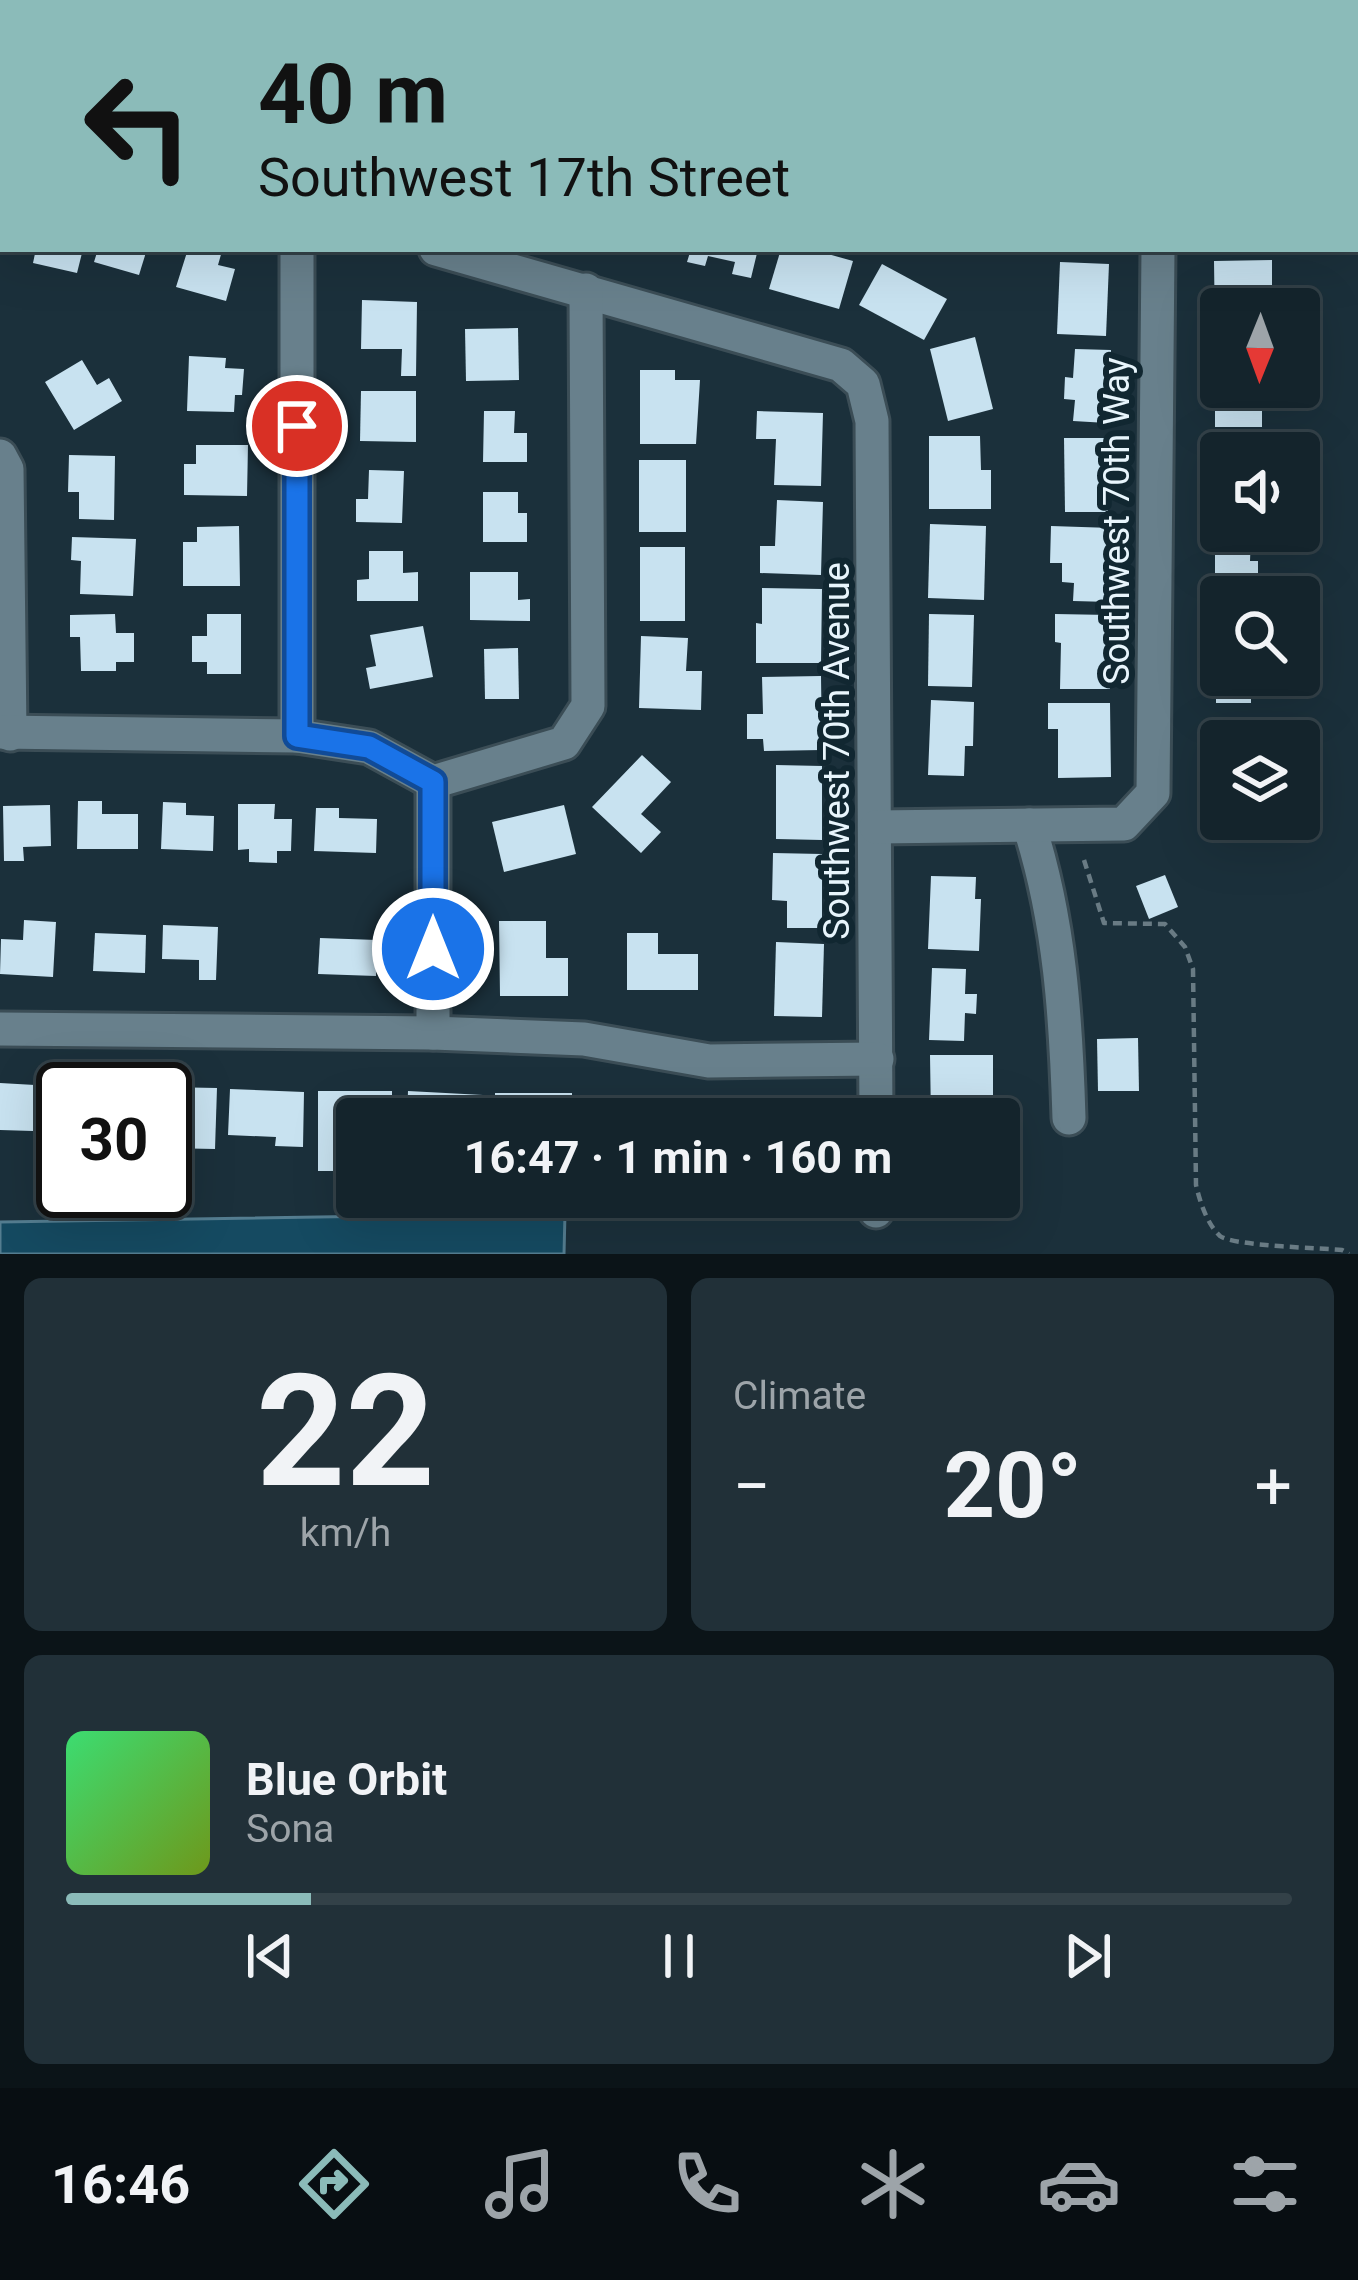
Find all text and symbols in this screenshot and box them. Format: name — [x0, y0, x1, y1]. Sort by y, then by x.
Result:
text: 40 m — [258, 45, 448, 144]
icon: left — [60, 48, 216, 204]
text: Southwest 17th Street — [258, 146, 790, 209]
north arrow — [1200, 288, 1320, 408]
map controls — [1200, 288, 1320, 840]
street label: Southwest 70th Way — [1096, 357, 1138, 685]
pin — [246, 375, 348, 477]
icon: arrive — [264, 393, 330, 459]
button: sound — [1200, 432, 1320, 552]
street label: Southwest 70th Avenue — [816, 562, 858, 940]
button: search — [1200, 576, 1320, 696]
button: layers — [1200, 720, 1320, 840]
position arrow — [370, 886, 496, 1012]
speed limit sign: 30 — [36, 1062, 192, 1218]
text: 16:47 · 1 min · 160 m — [464, 1131, 892, 1184]
text: 22 — [256, 1340, 435, 1523]
text: Climate — [733, 1373, 866, 1419]
text: 20° — [943, 1434, 1082, 1539]
text: − — [733, 1448, 771, 1525]
text: + — [1255, 1448, 1292, 1525]
text: km/h — [300, 1510, 391, 1556]
text: Blue Orbit — [246, 1753, 447, 1806]
text: Sona — [246, 1806, 334, 1852]
icon: previous — [237, 1923, 303, 1989]
icon: pause — [646, 1923, 712, 1989]
icon: next — [1055, 1923, 1121, 1989]
icon: directions — [292, 2142, 376, 2226]
icon: music — [478, 2142, 562, 2226]
icon: phone — [665, 2142, 749, 2226]
icon: climate — [851, 2142, 935, 2226]
icon: car — [1037, 2142, 1121, 2226]
icon: filters — [1223, 2142, 1307, 2226]
text: 16:46 — [51, 2153, 190, 2216]

